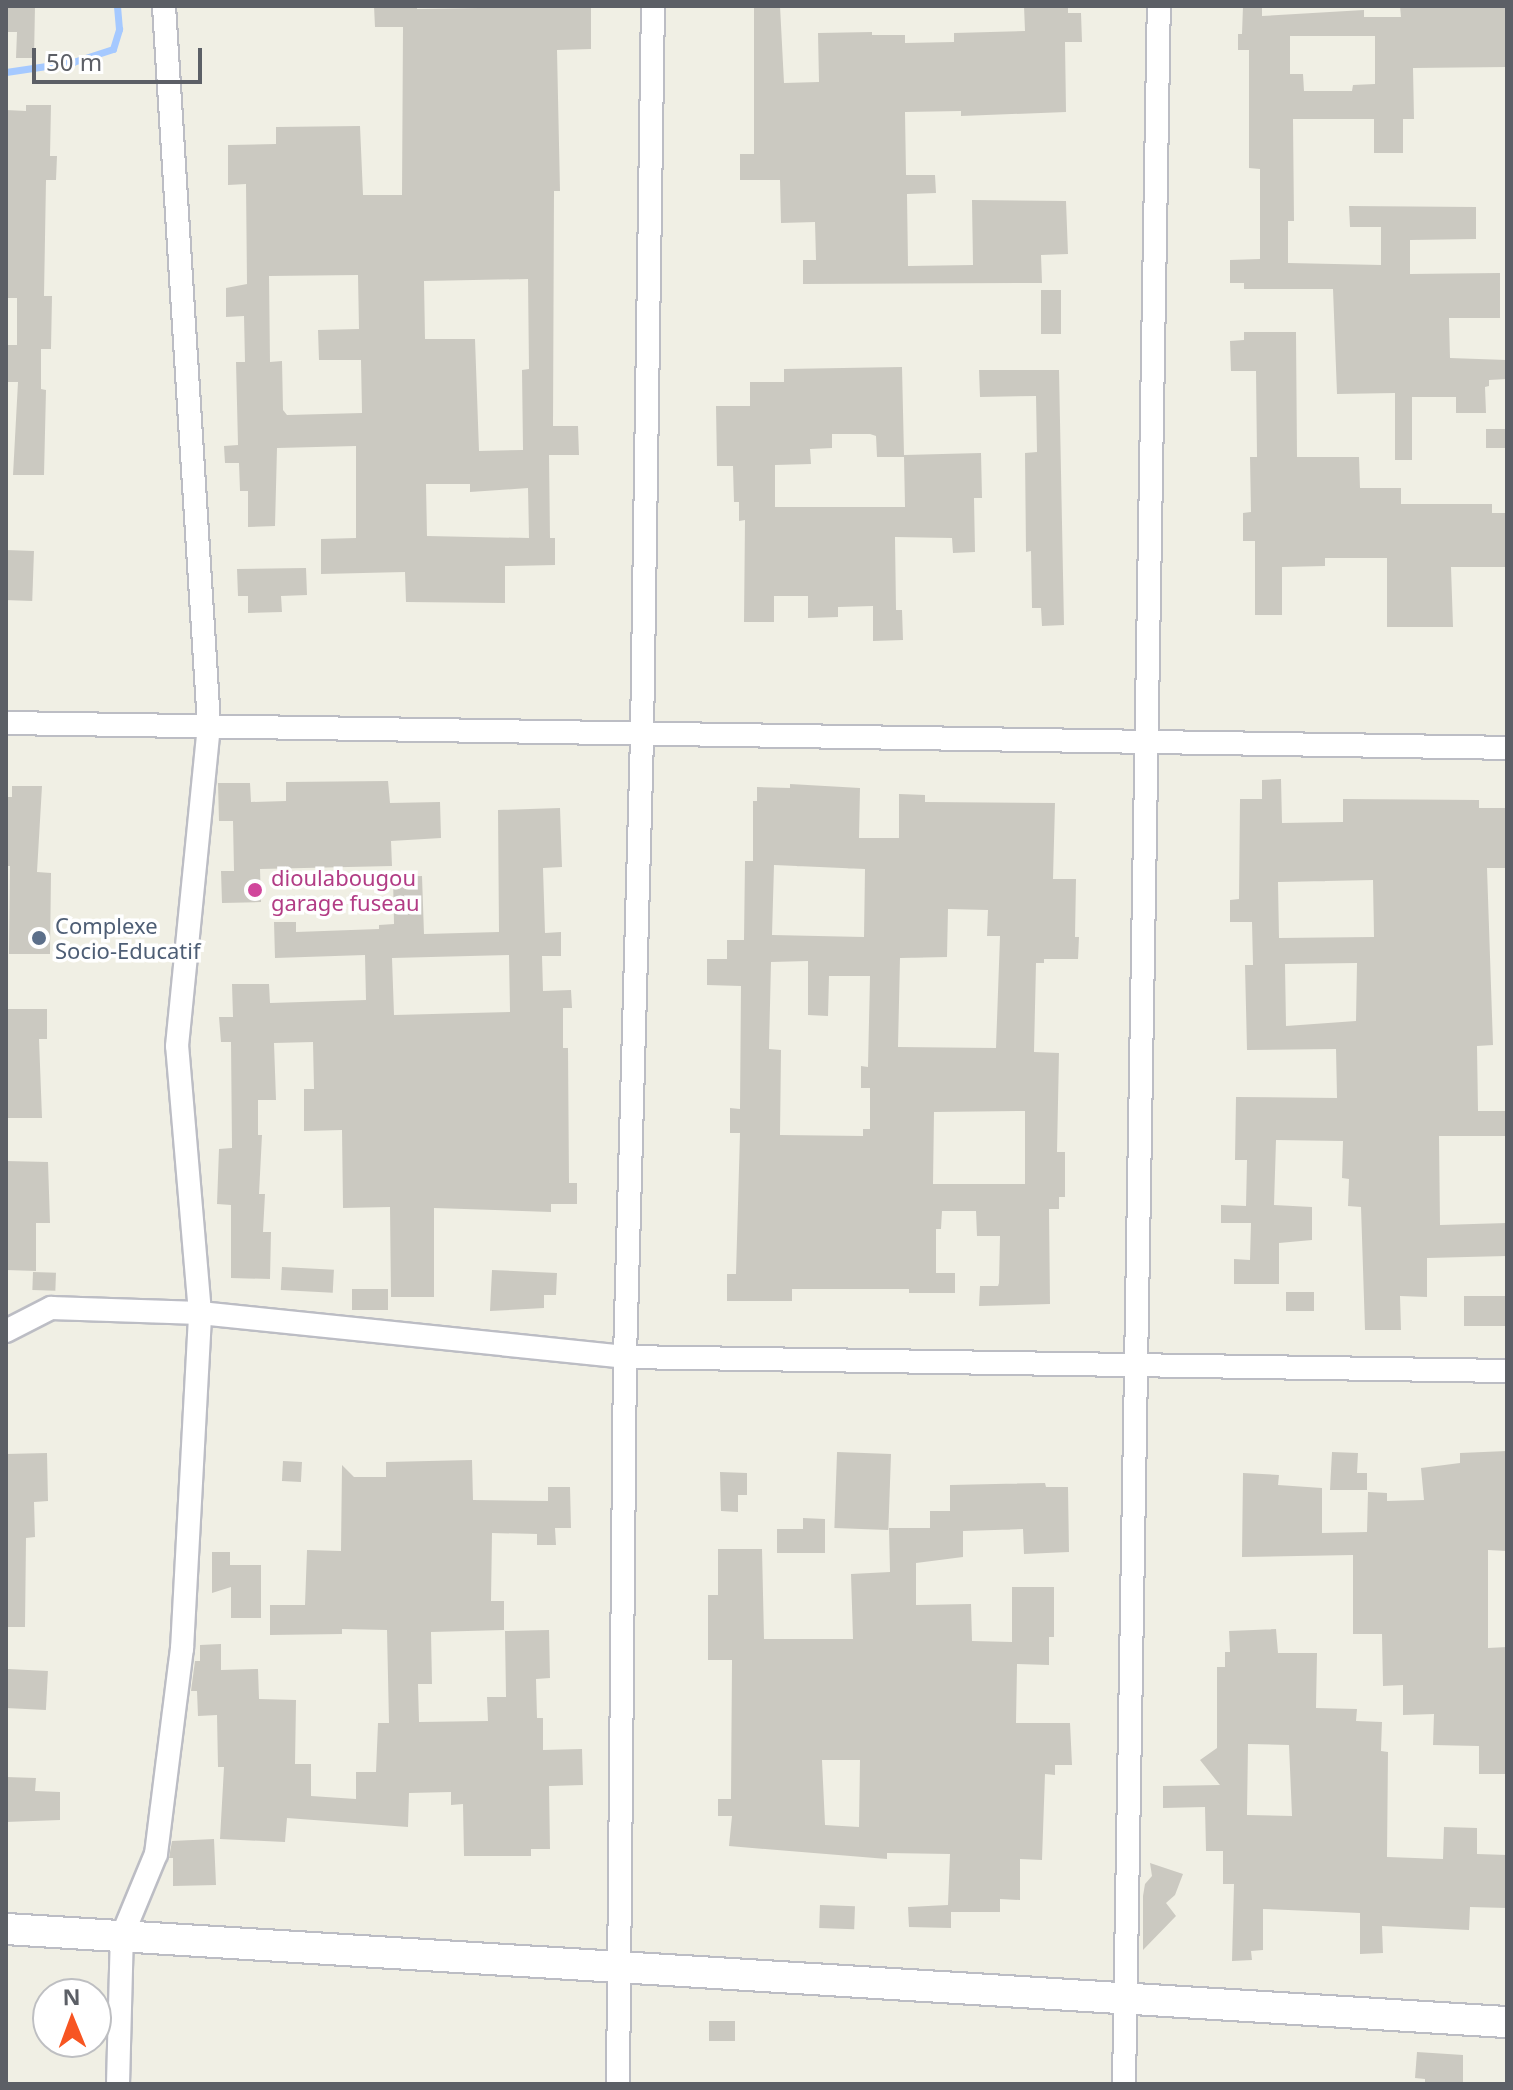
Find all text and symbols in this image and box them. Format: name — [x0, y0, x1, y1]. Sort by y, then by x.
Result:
scale bar — [36, 32, 206, 82]
text: 50 m — [46, 45, 102, 78]
place label: dioulabougou garage fuseau — [271, 864, 420, 916]
marker: dioulabougou garage fuseau — [246, 881, 264, 899]
place label: Complexe Socio-Educatif — [55, 912, 200, 964]
marker: Complexe Socio-Educatif — [30, 929, 48, 947]
north arrow — [32, 1978, 112, 2058]
text: N — [62, 1981, 81, 2011]

